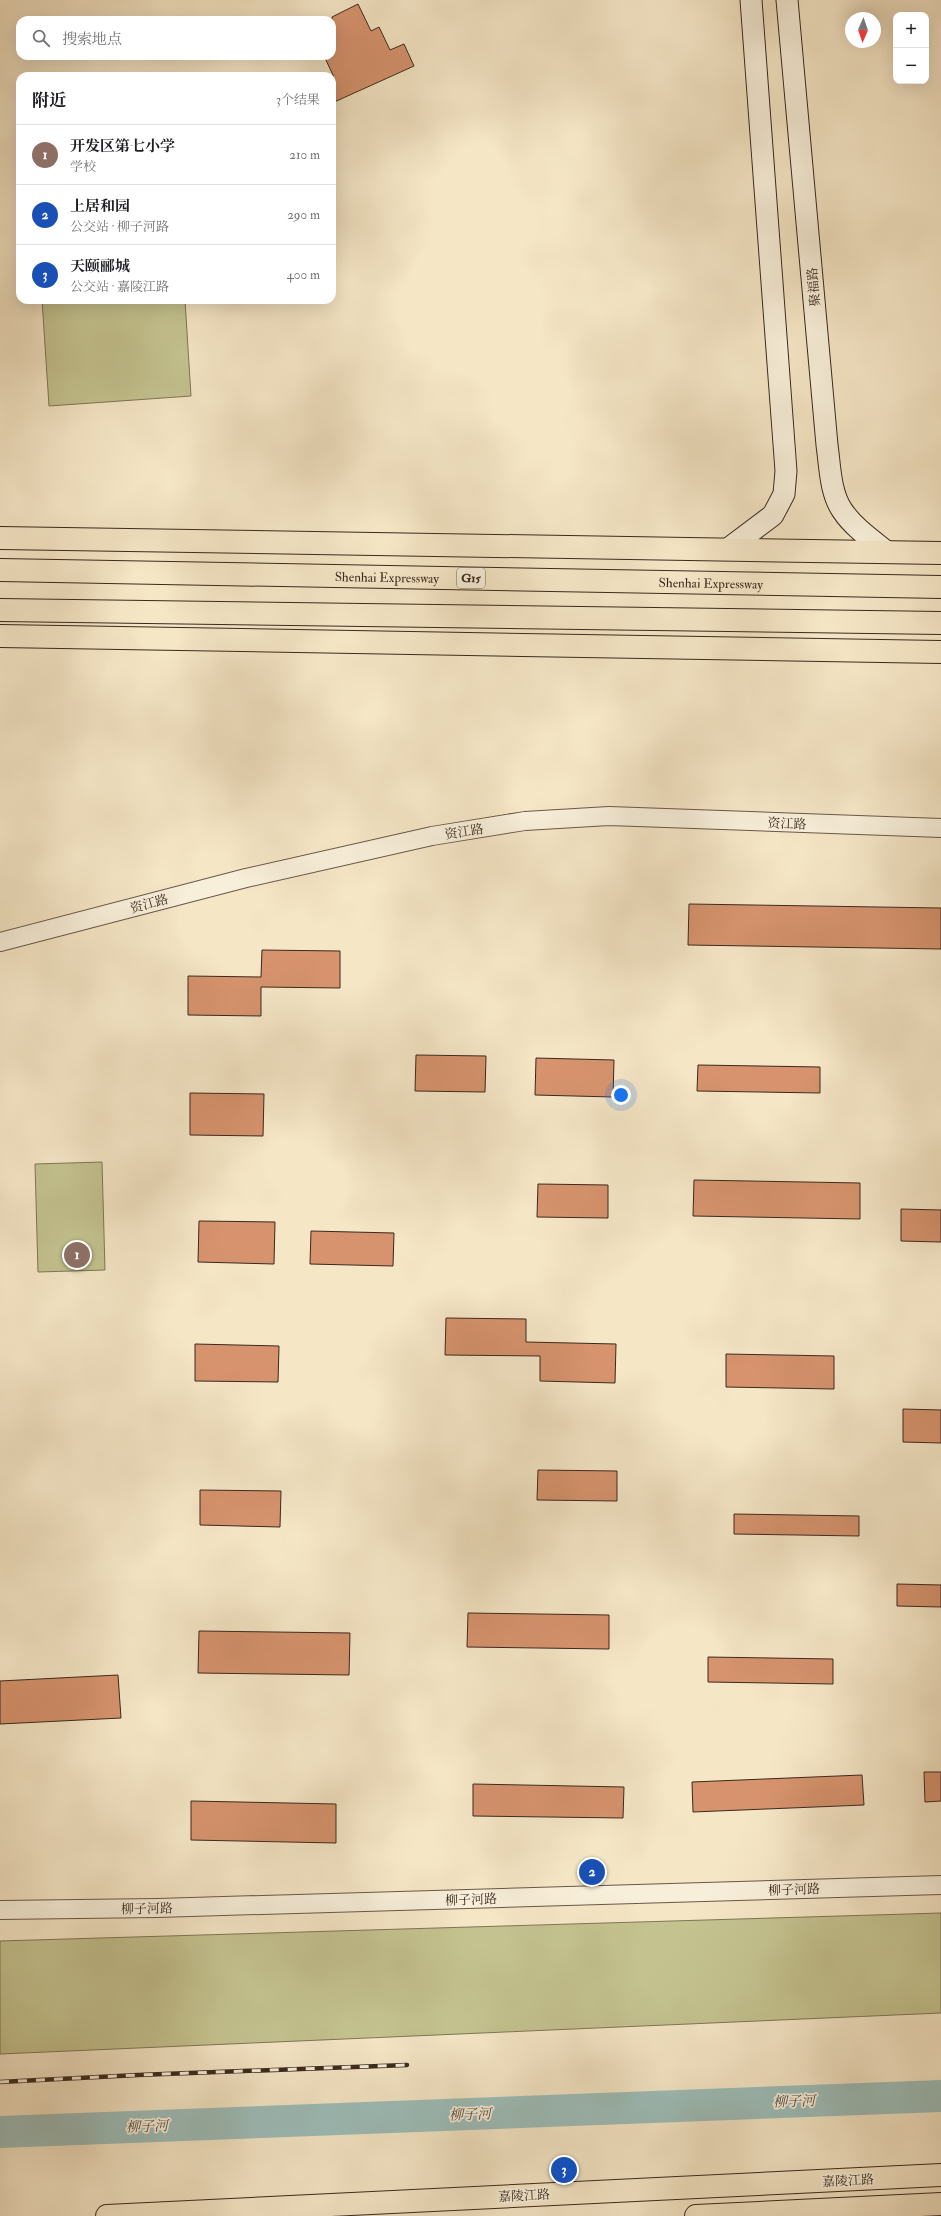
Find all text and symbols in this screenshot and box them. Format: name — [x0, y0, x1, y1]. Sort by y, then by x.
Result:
north arrow — [845, 12, 881, 48]
map controls — [893, 12, 929, 84]
button: + — [893, 12, 929, 48]
search box — [16, 16, 336, 60]
icon: search — [30, 27, 52, 49]
text: 搜索地点 — [62, 30, 122, 49]
button: − — [893, 48, 929, 84]
text: 附近 — [32, 90, 66, 111]
text: 3个结果 — [276, 92, 320, 108]
text: 开发区第七小学 — [70, 137, 175, 156]
text: 1 — [43, 147, 47, 163]
text: 210 m — [289, 147, 320, 163]
text: 学校 — [70, 159, 96, 175]
text: 上居和园 — [70, 197, 130, 216]
text: 2 — [42, 207, 48, 223]
text: 290 m — [287, 207, 320, 223]
text: 公交站 · 柳子河路 — [70, 219, 169, 235]
text: 天颐郦城 — [70, 257, 130, 276]
text: 3 — [43, 267, 48, 283]
text: 400 m — [287, 267, 320, 283]
street label: 聚福路 — [804, 267, 824, 307]
text: 公交站 · 嘉陵江路 — [70, 279, 169, 295]
road number: G15 — [457, 568, 485, 588]
street label: Shenhai Expressway — [335, 569, 440, 588]
street label: Shenhai Expressway — [659, 575, 763, 594]
street label: 资江路 — [767, 815, 807, 833]
street label: 资江路 — [444, 821, 485, 843]
street label: 资江路 — [128, 891, 170, 917]
your location — [611, 1085, 631, 1105]
pin: 1 — [64, 1240, 90, 1270]
pin: 2 — [579, 1857, 605, 1887]
street label: 柳子河路 — [768, 1881, 820, 1899]
street label: 柳子河路 — [445, 1891, 497, 1909]
street label: 柳子河路 — [121, 1901, 173, 1917]
water label: 柳子河 — [773, 2092, 818, 2111]
water label: 柳子河 — [449, 2105, 494, 2124]
water label: 柳子河 — [126, 2117, 171, 2136]
pin: 3 — [551, 2155, 577, 2185]
street label: 嘉陵江路 — [822, 2172, 874, 2190]
street label: 嘉陵江路 — [498, 2187, 550, 2205]

